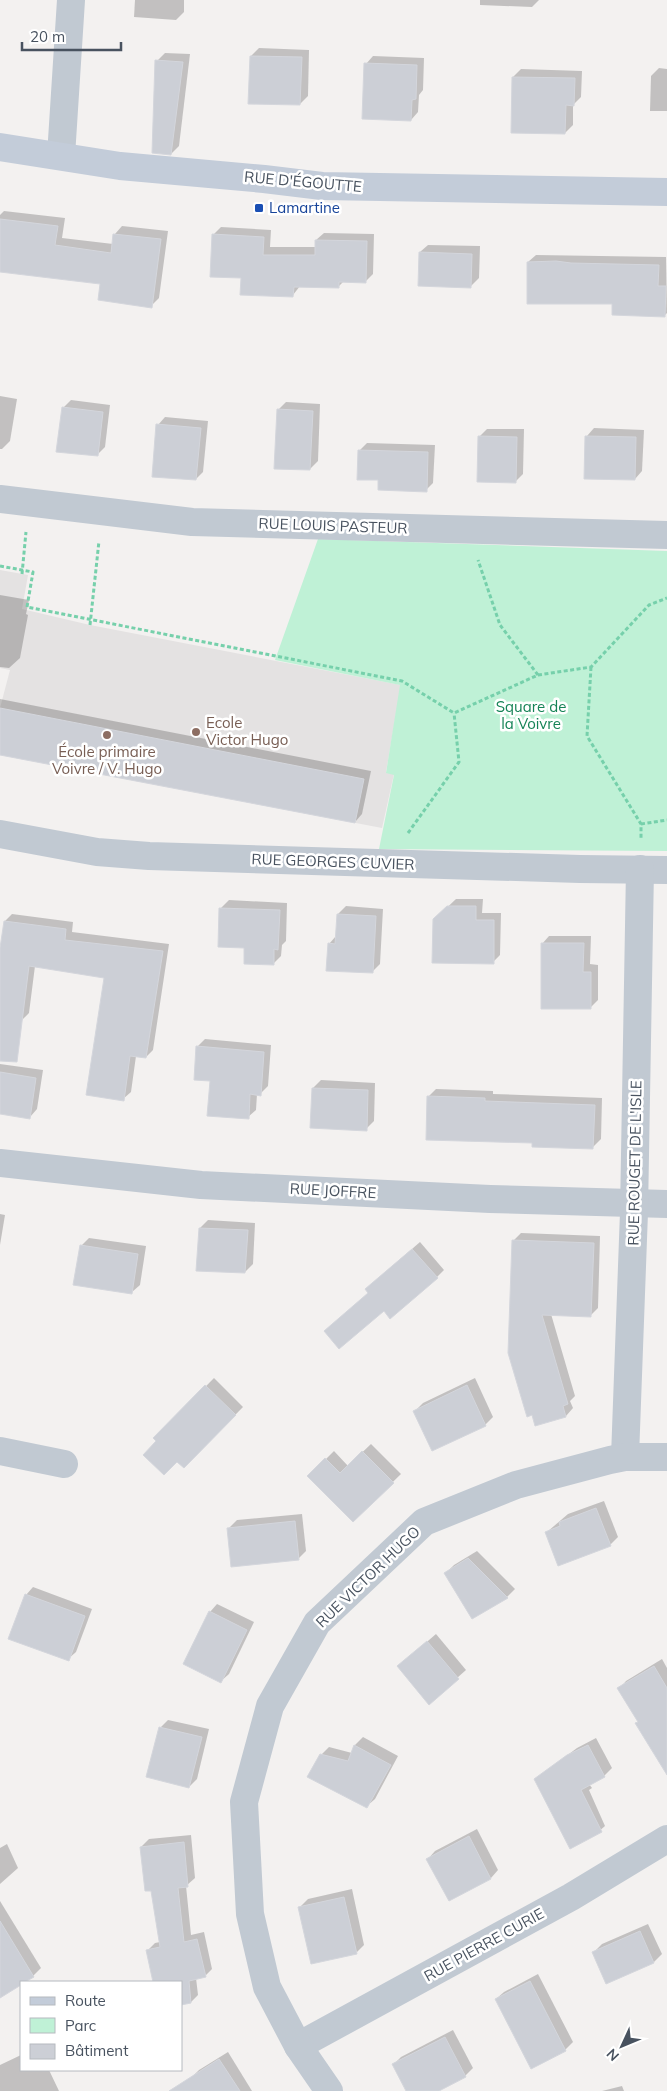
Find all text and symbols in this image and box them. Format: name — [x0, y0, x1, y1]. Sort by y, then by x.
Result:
scale bar — [22, 20, 121, 52]
text: 20 m — [30, 27, 65, 46]
street label: RUE D'ÉGOUTTE — [243, 167, 363, 196]
place label: Lamartine — [269, 198, 340, 217]
marker: Lamartine — [253, 202, 265, 214]
street label: RUE LOUIS PASTEUR — [258, 513, 408, 538]
park label: Square de la Voivre — [496, 697, 566, 733]
place label: Ecole Victor Hugo — [206, 713, 288, 749]
marker: Ecole Victor Hugo — [190, 726, 202, 738]
marker: École primaire Voivre / V. Hugo — [101, 729, 113, 741]
place label: École primaire Voivre / V. Hugo — [52, 742, 162, 778]
street label: RUE GEORGES CUVIER — [251, 849, 415, 874]
street label: RUE ROUGET DE L'ISLE — [624, 1080, 645, 1246]
street label: RUE JOFFRE — [289, 1179, 377, 1202]
street label: RUE VICTOR HUGO — [311, 1522, 424, 1631]
street label: RUE PIERRE CURIE — [420, 1904, 547, 1985]
legend — [20, 1981, 182, 2071]
text: Route — [65, 1991, 106, 2010]
text: Parc — [65, 2016, 96, 2035]
north arrow — [597, 2021, 647, 2071]
text: Bâtiment — [65, 2041, 128, 2060]
text: N — [603, 2045, 623, 2065]

